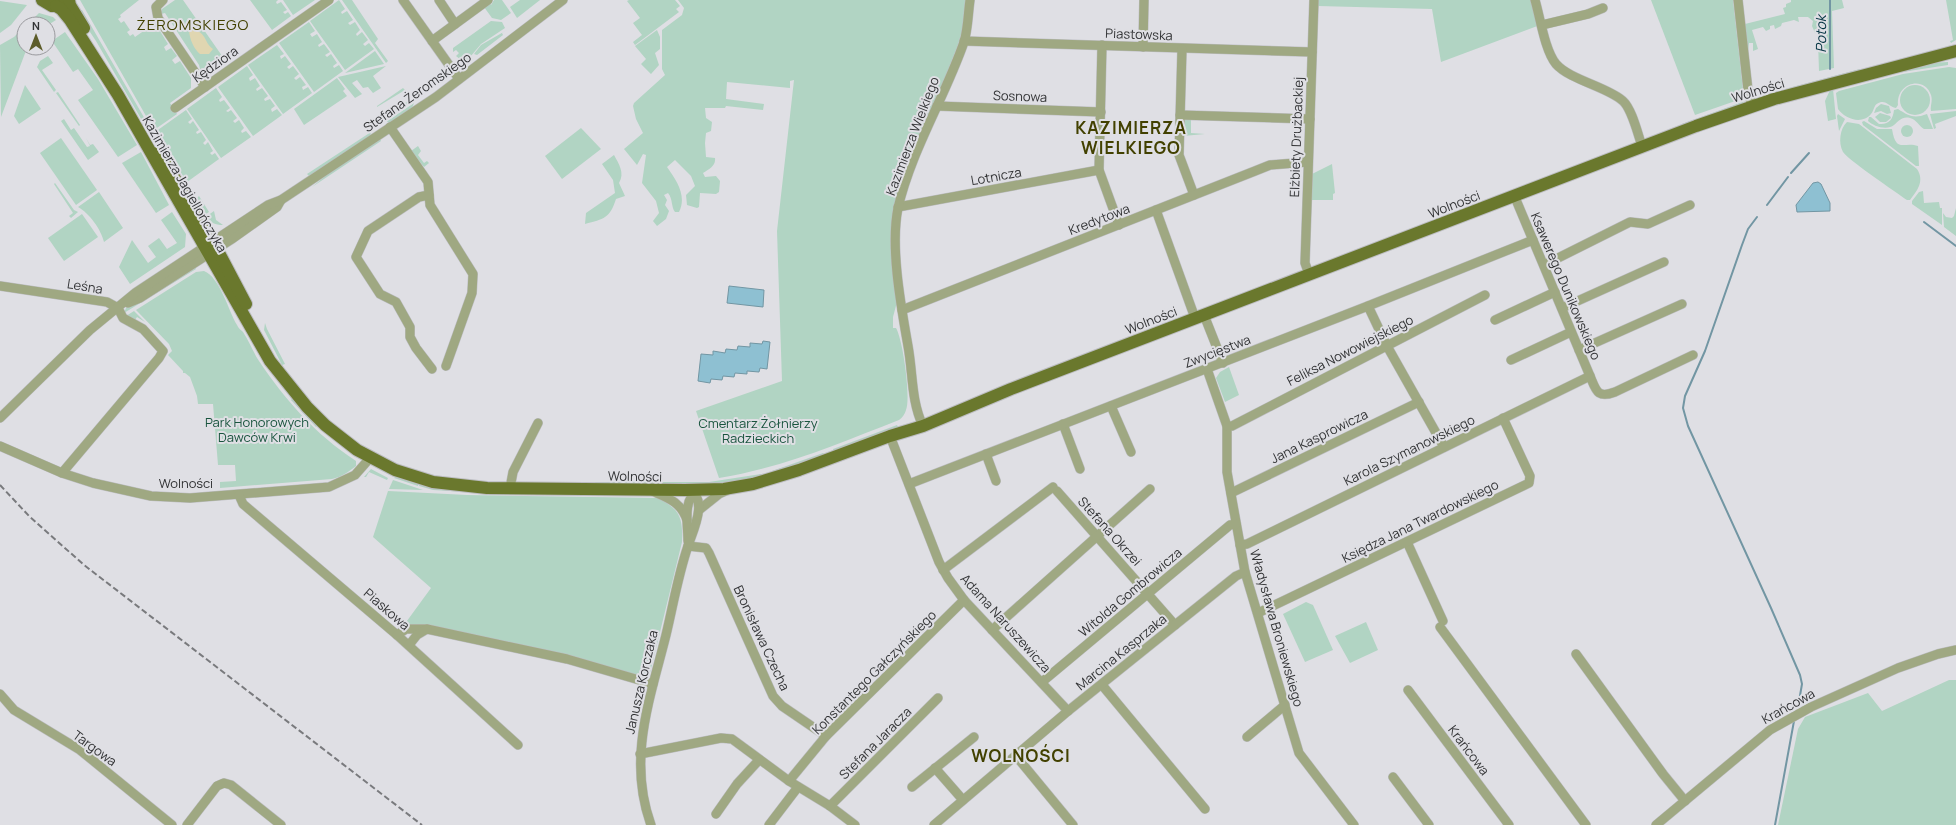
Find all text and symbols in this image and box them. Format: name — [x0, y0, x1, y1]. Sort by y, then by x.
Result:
water label: Potok — [1811, 13, 1830, 53]
district label: ŻEROMSKIEGO — [137, 14, 249, 35]
north arrow — [16, 16, 56, 56]
text: N — [32, 18, 40, 33]
street label: Piastowska — [1105, 24, 1173, 44]
street label: Kędziora — [189, 42, 241, 86]
street label: Stefana Żeromskiego — [359, 48, 475, 136]
street label: Wolności — [1729, 73, 1787, 107]
street label: Kazimierza Wielkiego — [881, 74, 943, 198]
street label: Elżbiety Drużbackiej — [1285, 76, 1307, 198]
street label: Sosnowa — [993, 86, 1047, 106]
street label: Kazimierza Jagiellończyka — [138, 112, 232, 256]
district label: KAZIMIERZA WIELKIEGO — [1075, 116, 1187, 159]
street label: Lotnicza — [969, 163, 1023, 189]
street label: Wolności — [1425, 186, 1483, 222]
street label: Kredytowa — [1066, 199, 1132, 239]
street label: Ksawerego Dunikowskiego — [1527, 209, 1605, 363]
street label: Leśna — [66, 274, 104, 298]
street label: Wolności — [1122, 302, 1180, 338]
street label: Feliksa Nowowiejskiego — [1284, 310, 1417, 390]
street label: Zwycięstwa — [1181, 330, 1253, 372]
street label: Jana Kasprowicza — [1267, 405, 1371, 467]
street label: Karola Szymanowskiego — [1340, 410, 1478, 490]
park label: Park Honorowych Dawców Krwi — [205, 413, 309, 446]
park label: Cmentarz Żołnierzy Radzieckich — [698, 414, 818, 447]
street label: Wolności — [608, 467, 662, 485]
street label: Wolności — [159, 474, 213, 492]
street label: Księdza Jana Twardowskiego — [1339, 475, 1502, 567]
street label: Stefana Okrzei — [1074, 493, 1146, 569]
street label: Witolda Gombrowicza — [1075, 543, 1185, 641]
street label: Władysława Broniewskiego — [1246, 547, 1308, 709]
street label: Adama Naruszewicza — [957, 570, 1055, 676]
street label: Bronisława Czecha — [730, 582, 794, 694]
street label: Piaskowa — [360, 584, 414, 634]
street label: Konstantego Gałczyńskiego — [808, 606, 940, 738]
street label: Marcina Kasprzaka — [1072, 610, 1170, 694]
street label: Janusza Korczaka — [620, 628, 662, 736]
street label: Krańcowa — [1758, 684, 1818, 728]
street label: Stefana Jaracza — [835, 703, 915, 783]
street label: Krańcowa — [1444, 721, 1494, 779]
street label: Targowa — [69, 726, 121, 770]
district label: WOLNOŚCI — [971, 744, 1071, 767]

